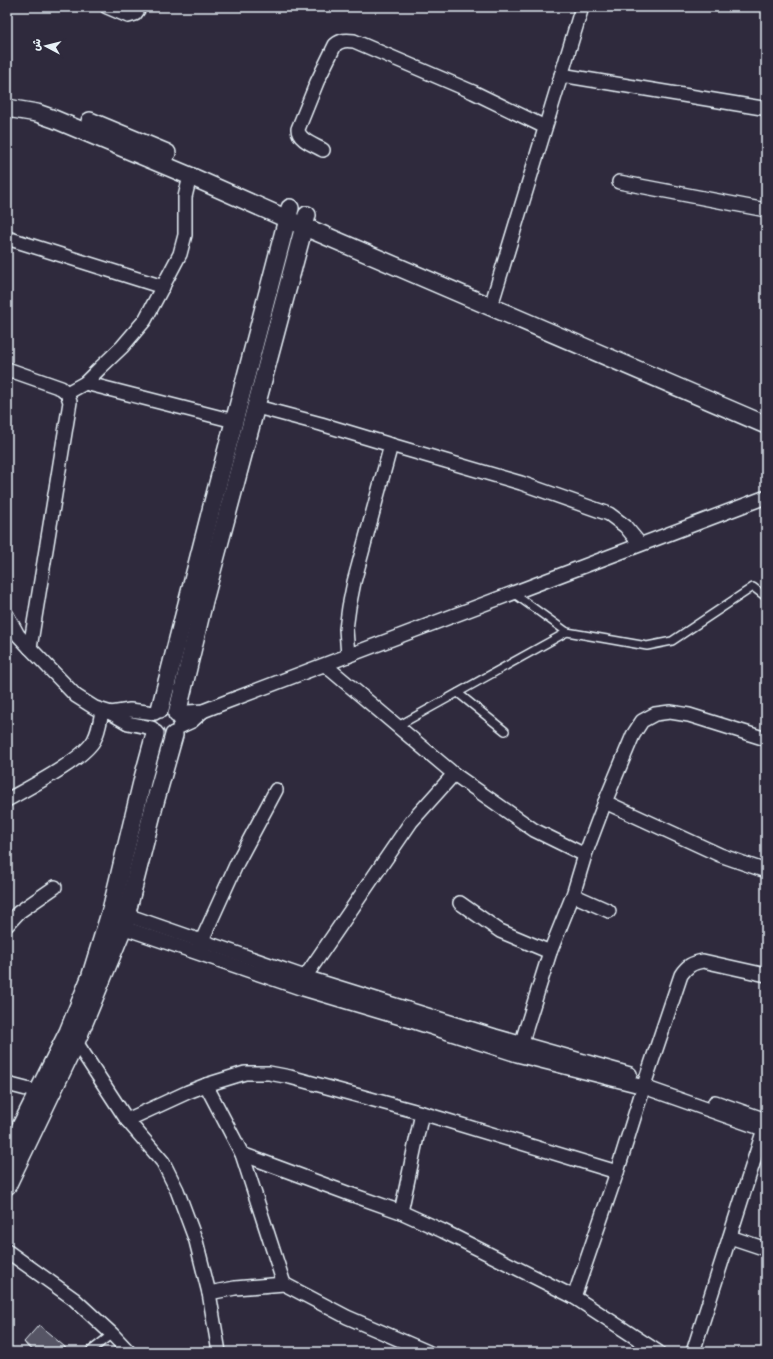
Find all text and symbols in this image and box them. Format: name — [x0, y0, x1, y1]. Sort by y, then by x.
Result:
north arrow — [26, 26, 66, 66]
text: ش — [28, 38, 46, 52]

